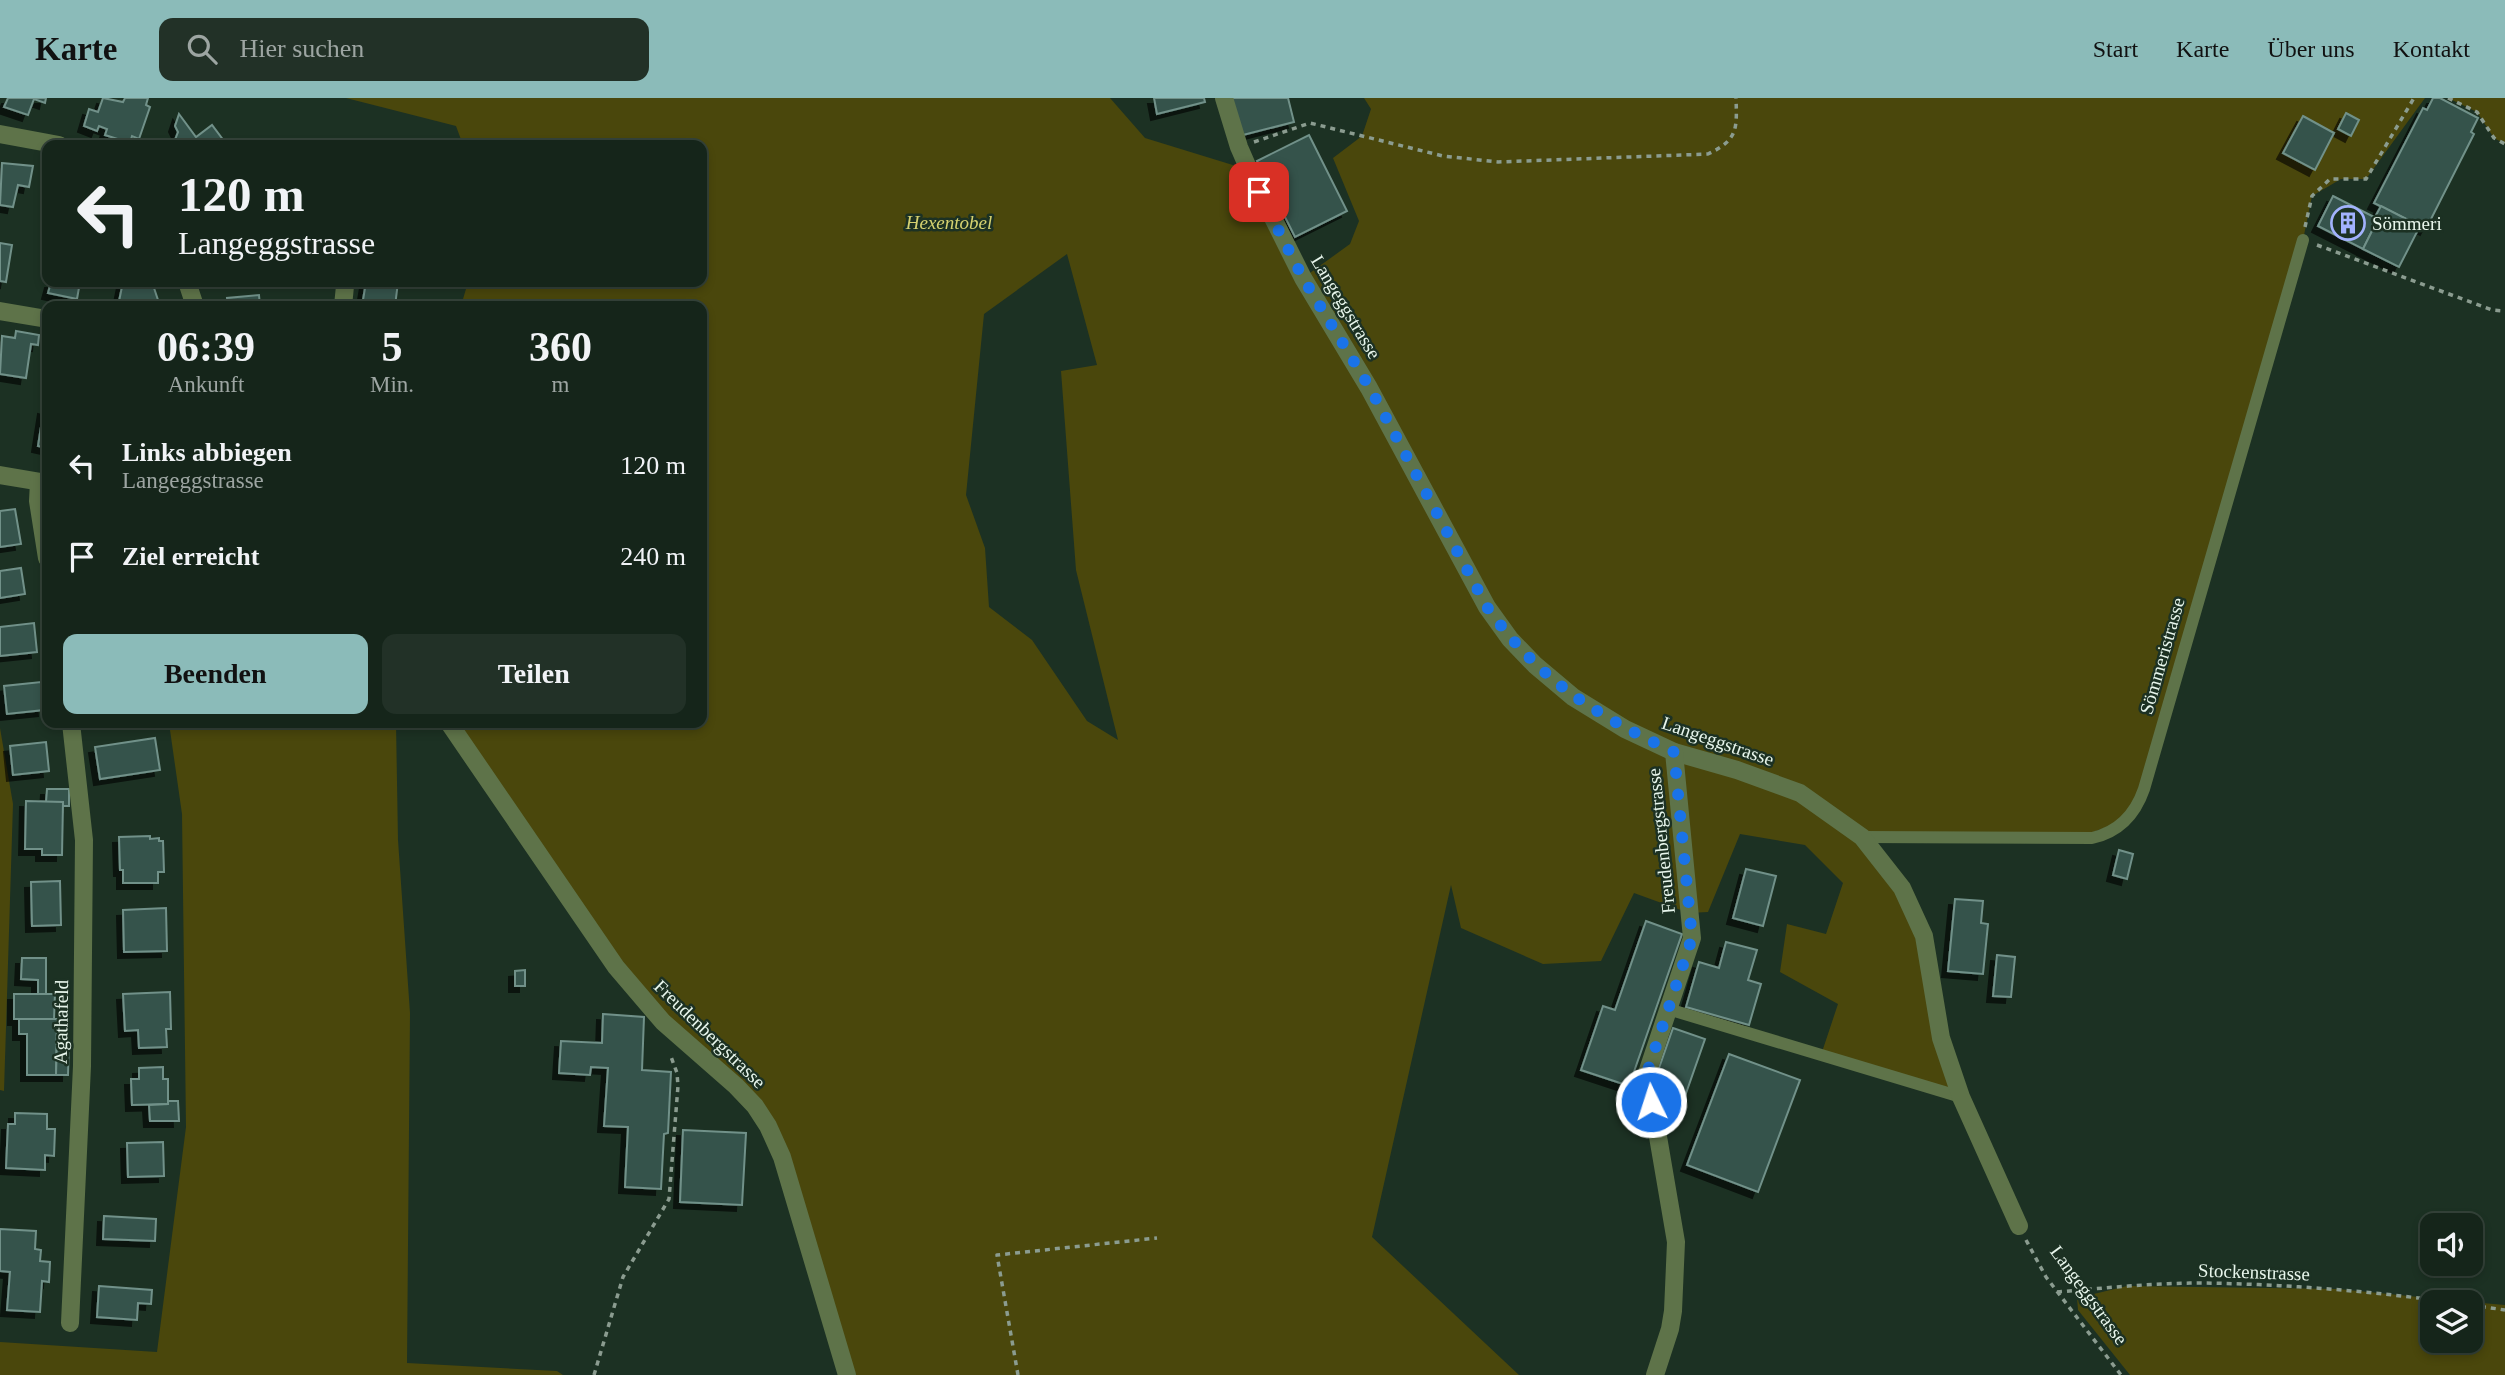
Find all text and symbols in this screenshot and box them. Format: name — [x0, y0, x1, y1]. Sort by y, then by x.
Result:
search box — [159, 18, 649, 81]
icon: search — [183, 30, 221, 68]
text: Karte — [35, 31, 117, 67]
text: Hier suchen — [239, 34, 364, 63]
text: Start — [2093, 36, 2138, 62]
text: Karte — [2176, 36, 2229, 62]
text: Über uns — [2267, 36, 2355, 62]
text: Kontakt — [2393, 36, 2470, 62]
pin — [1229, 162, 1289, 222]
text: 120 m — [178, 167, 305, 222]
icon: left — [63, 168, 154, 259]
icon: arrive — [1240, 173, 1278, 211]
building icon: Sömmeri — [2329, 204, 2367, 242]
park label: Hexentobel — [905, 212, 992, 233]
place label: Sömmeri — [2372, 213, 2442, 234]
text: Langeggstrasse — [178, 225, 375, 261]
street label: Langeggstrasse — [1307, 251, 1385, 363]
text: 06:39 — [157, 324, 255, 370]
text: 5 — [381, 324, 402, 370]
text: 360 — [529, 324, 592, 370]
text: Ankunft — [168, 372, 244, 397]
text: Min. — [370, 372, 414, 397]
text: m — [552, 372, 569, 397]
text: Links abbiegen — [122, 438, 292, 467]
icon: left — [63, 447, 101, 485]
text: 120 m — [620, 451, 686, 480]
text: Langeggstrasse — [122, 468, 264, 493]
icon: arrive — [63, 538, 101, 576]
text: Ziel erreicht — [122, 542, 259, 571]
text: 240 m — [620, 542, 686, 571]
street label: Sömmeristrasse — [2135, 595, 2189, 717]
button: Beenden — [63, 634, 368, 714]
button: Teilen — [382, 634, 686, 714]
street label: Langeggstrasse — [1659, 712, 1777, 770]
street label: Freudenbergstrasse — [1643, 767, 1679, 915]
street label: Freudenbergstrasse — [650, 976, 770, 1092]
street label: Agathafeld — [50, 979, 72, 1064]
position arrow — [1614, 1065, 1688, 1139]
map controls — [2420, 1213, 2483, 1353]
button: sound — [2420, 1213, 2483, 1276]
street label: Langeggstrasse — [2046, 1241, 2132, 1349]
street label: Stockenstrasse — [2198, 1260, 2310, 1284]
button: layers — [2420, 1290, 2483, 1353]

